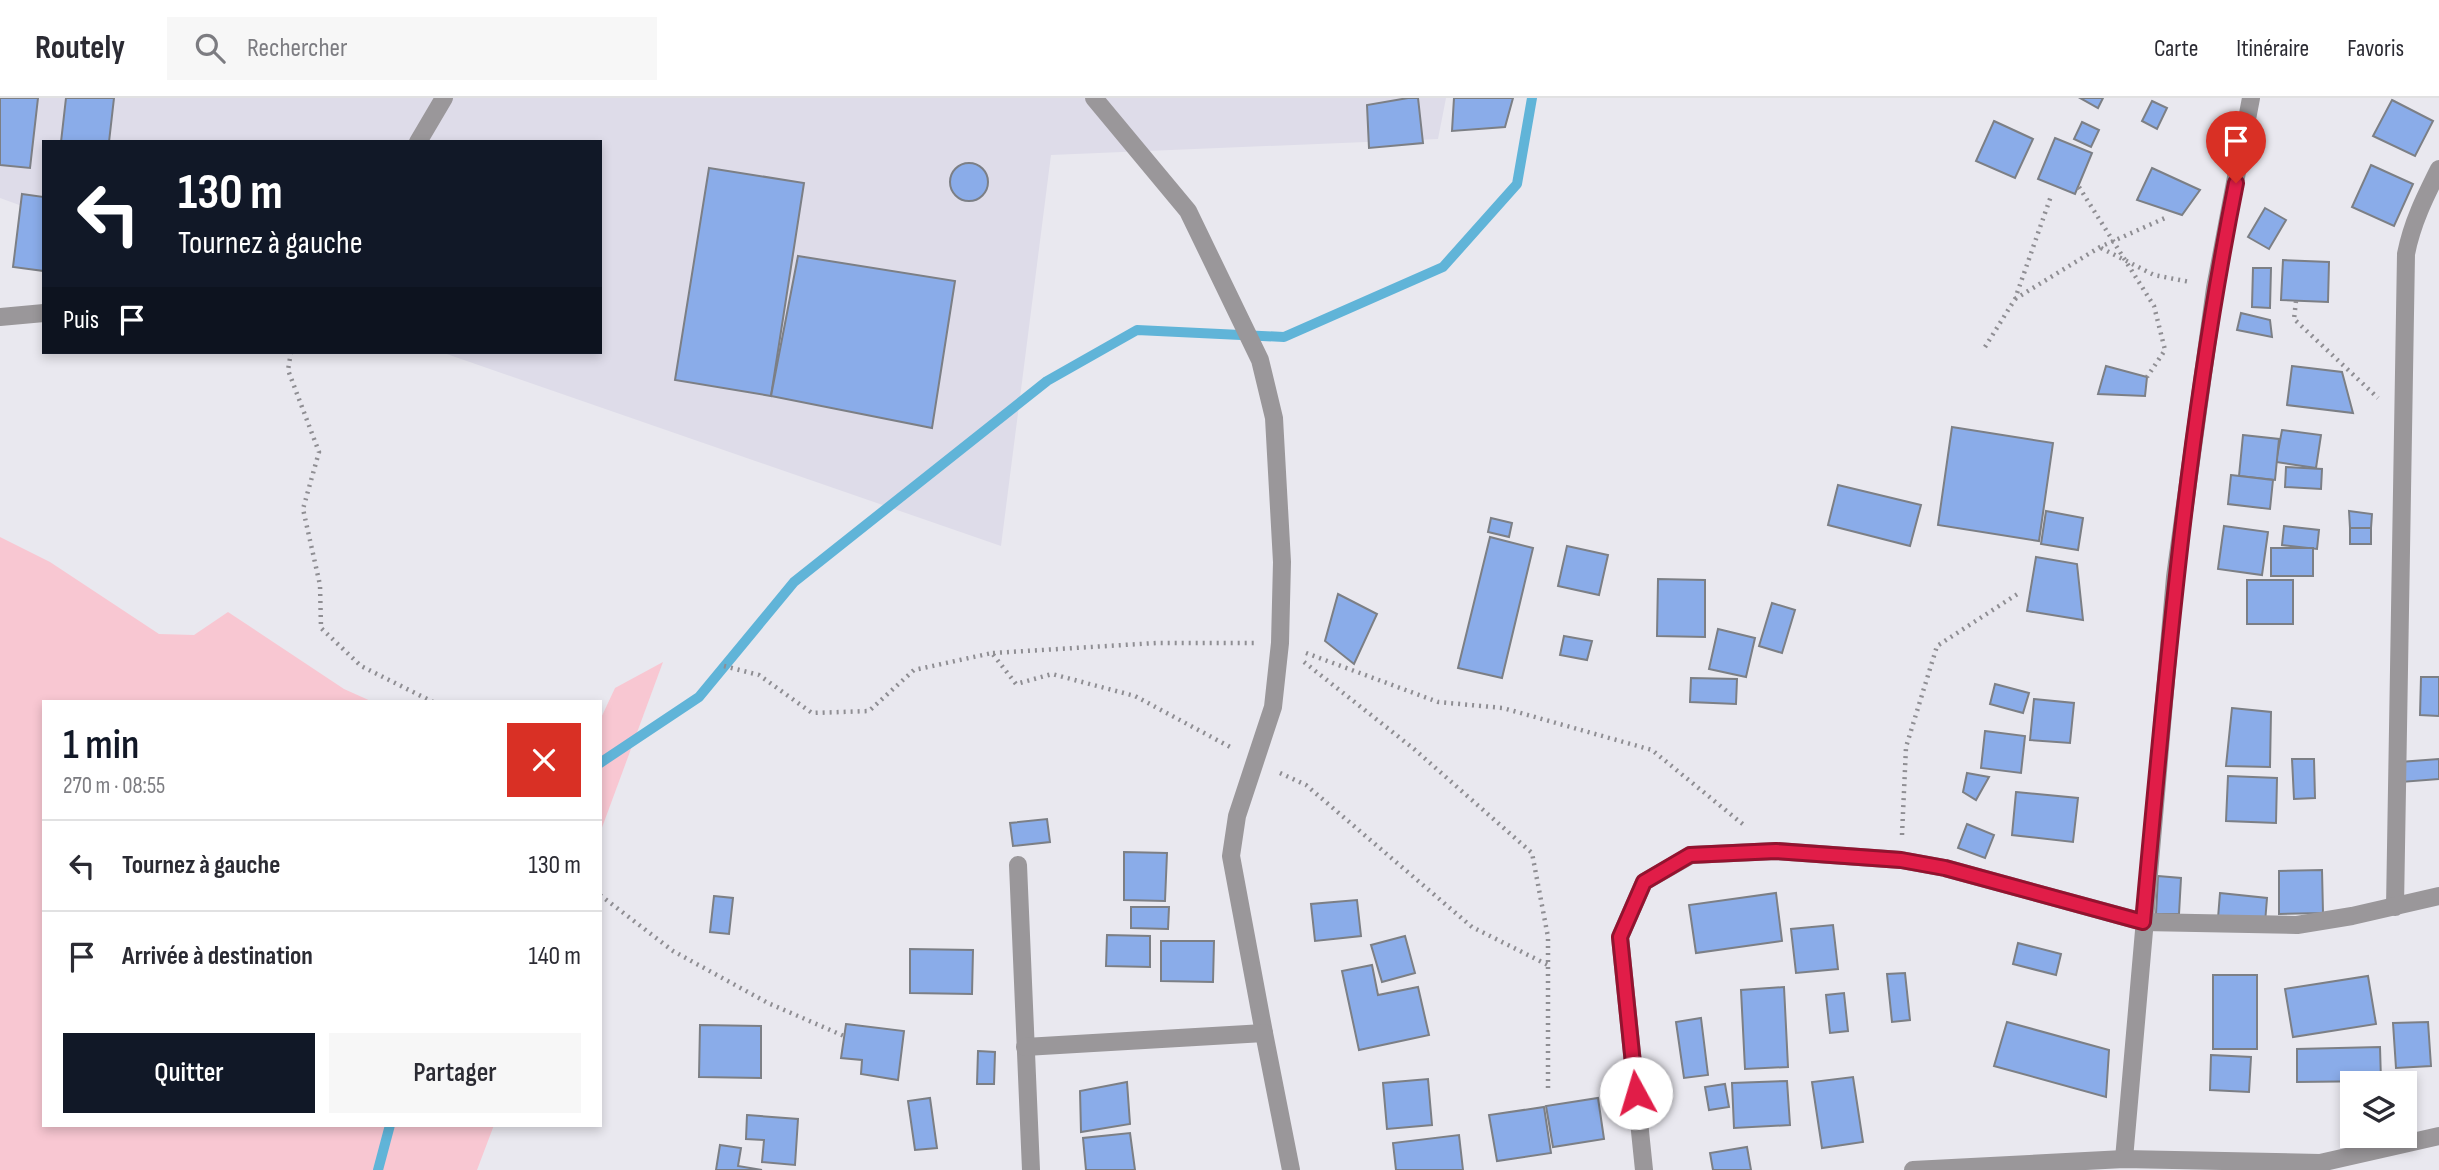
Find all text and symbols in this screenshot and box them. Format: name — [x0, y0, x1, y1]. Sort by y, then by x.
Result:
search box — [167, 17, 657, 80]
text: Routely — [35, 28, 125, 68]
icon: search — [191, 29, 229, 67]
text: Rechercher — [247, 33, 348, 64]
text: Carte — [2154, 34, 2198, 63]
text: Itinéraire — [2236, 34, 2309, 63]
text: Favoris — [2347, 34, 2404, 63]
pin — [2206, 111, 2266, 183]
icon: arrive — [2217, 122, 2255, 160]
text: 130 m — [178, 164, 283, 223]
icon: left — [63, 168, 154, 259]
text: Tournez à gauche — [178, 224, 363, 263]
icon: arrive — [113, 301, 151, 339]
text: Puis — [63, 305, 99, 336]
text: 1 min — [63, 720, 139, 771]
button: close — [507, 723, 581, 797]
text: 270 m · 08:55 — [63, 772, 165, 800]
icon: left — [63, 847, 101, 885]
text: Tournez à gauche — [122, 850, 280, 881]
text: 130 m — [529, 850, 581, 881]
icon: arrive — [63, 938, 101, 976]
text: Arrivée à destination — [122, 941, 313, 972]
text: 140 m — [529, 941, 581, 972]
button: Quitter — [63, 1033, 315, 1113]
button: Partager — [329, 1033, 581, 1113]
position arrow — [1599, 1056, 1673, 1130]
map controls — [2340, 1071, 2417, 1148]
button: layers — [2340, 1071, 2417, 1148]

